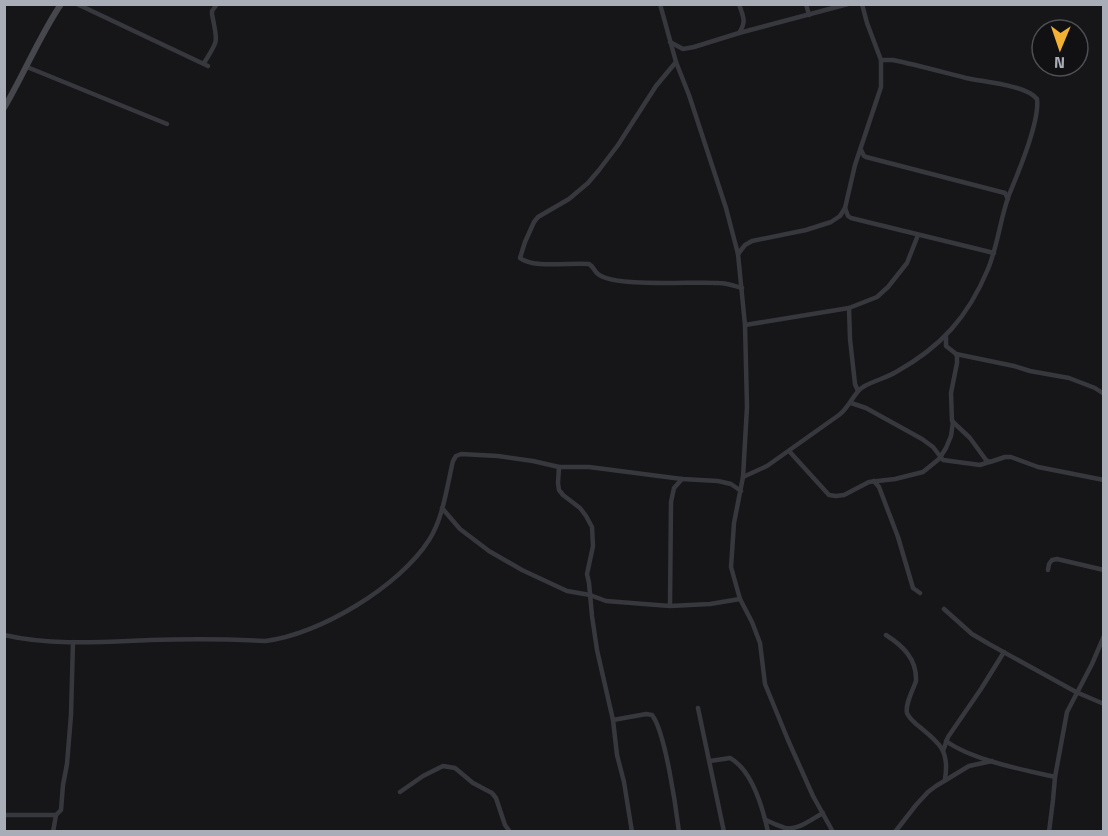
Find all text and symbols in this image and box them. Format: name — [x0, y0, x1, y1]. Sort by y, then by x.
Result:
north arrow — [1030, 18, 1090, 78]
text: N — [1054, 51, 1065, 75]

